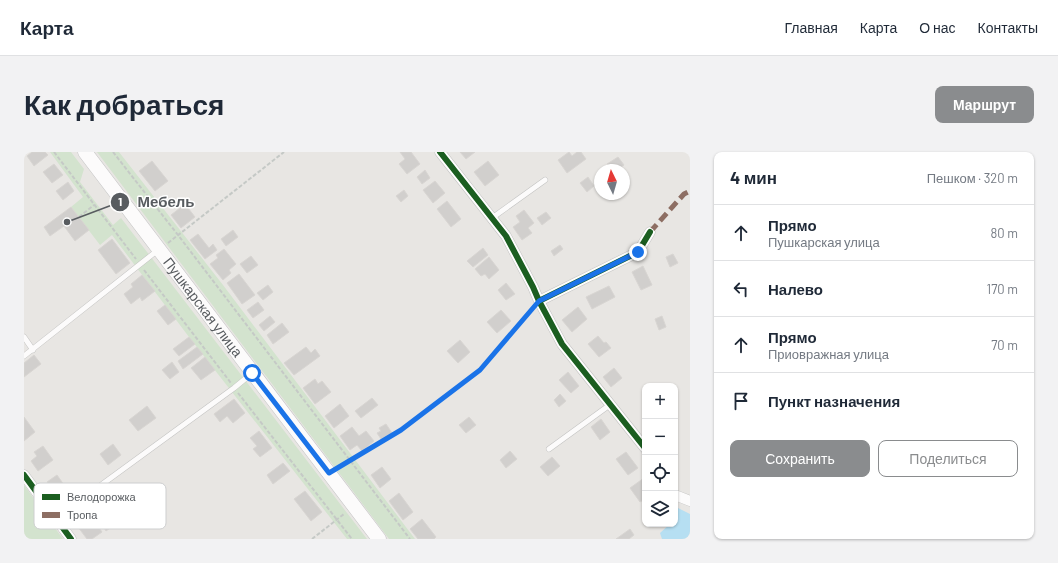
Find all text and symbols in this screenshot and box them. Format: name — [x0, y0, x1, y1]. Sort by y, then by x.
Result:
text: Карта — [20, 16, 74, 39]
text: Главная — [785, 19, 838, 36]
text: Карта — [860, 19, 897, 36]
text: О нас — [919, 19, 956, 36]
text: Контакты — [978, 19, 1038, 36]
button: Маршрут — [935, 86, 1034, 123]
text: Как добраться — [24, 87, 224, 121]
north arrow — [594, 164, 630, 200]
text: 4 мин — [730, 167, 777, 187]
text: Пешком · 320 m — [927, 170, 1018, 186]
callout: Мебель — [110, 189, 203, 216]
text: Мебель — [138, 192, 195, 210]
text: 1 — [118, 194, 122, 208]
text: Прямо — [768, 216, 817, 234]
icon: ahead — [730, 222, 752, 244]
text: 80 m — [991, 225, 1018, 241]
text: Пушкарская улица — [768, 234, 880, 250]
route end — [629, 243, 647, 261]
street label: Пушкарская улица — [160, 254, 247, 360]
icon: left — [730, 278, 752, 300]
text: Налево — [768, 280, 823, 298]
text: 170 m — [987, 281, 1018, 297]
text: Прямо — [768, 328, 817, 346]
icon: ahead — [730, 334, 752, 356]
text: 70 m — [991, 337, 1018, 353]
text: Приовражная улица — [768, 346, 889, 362]
route start — [243, 364, 261, 382]
map controls — [642, 383, 678, 527]
button: + — [642, 383, 678, 419]
icon: arrive — [730, 390, 752, 412]
text: Пункт назначения — [768, 392, 900, 410]
button: − — [642, 419, 678, 455]
button: Сохранить — [730, 440, 870, 477]
button: Поделиться — [878, 440, 1018, 477]
button: locate — [642, 455, 678, 491]
legend — [34, 483, 166, 529]
text: Велодорожка — [67, 490, 137, 503]
button: layers — [642, 491, 678, 527]
text: Тропа — [67, 508, 98, 521]

